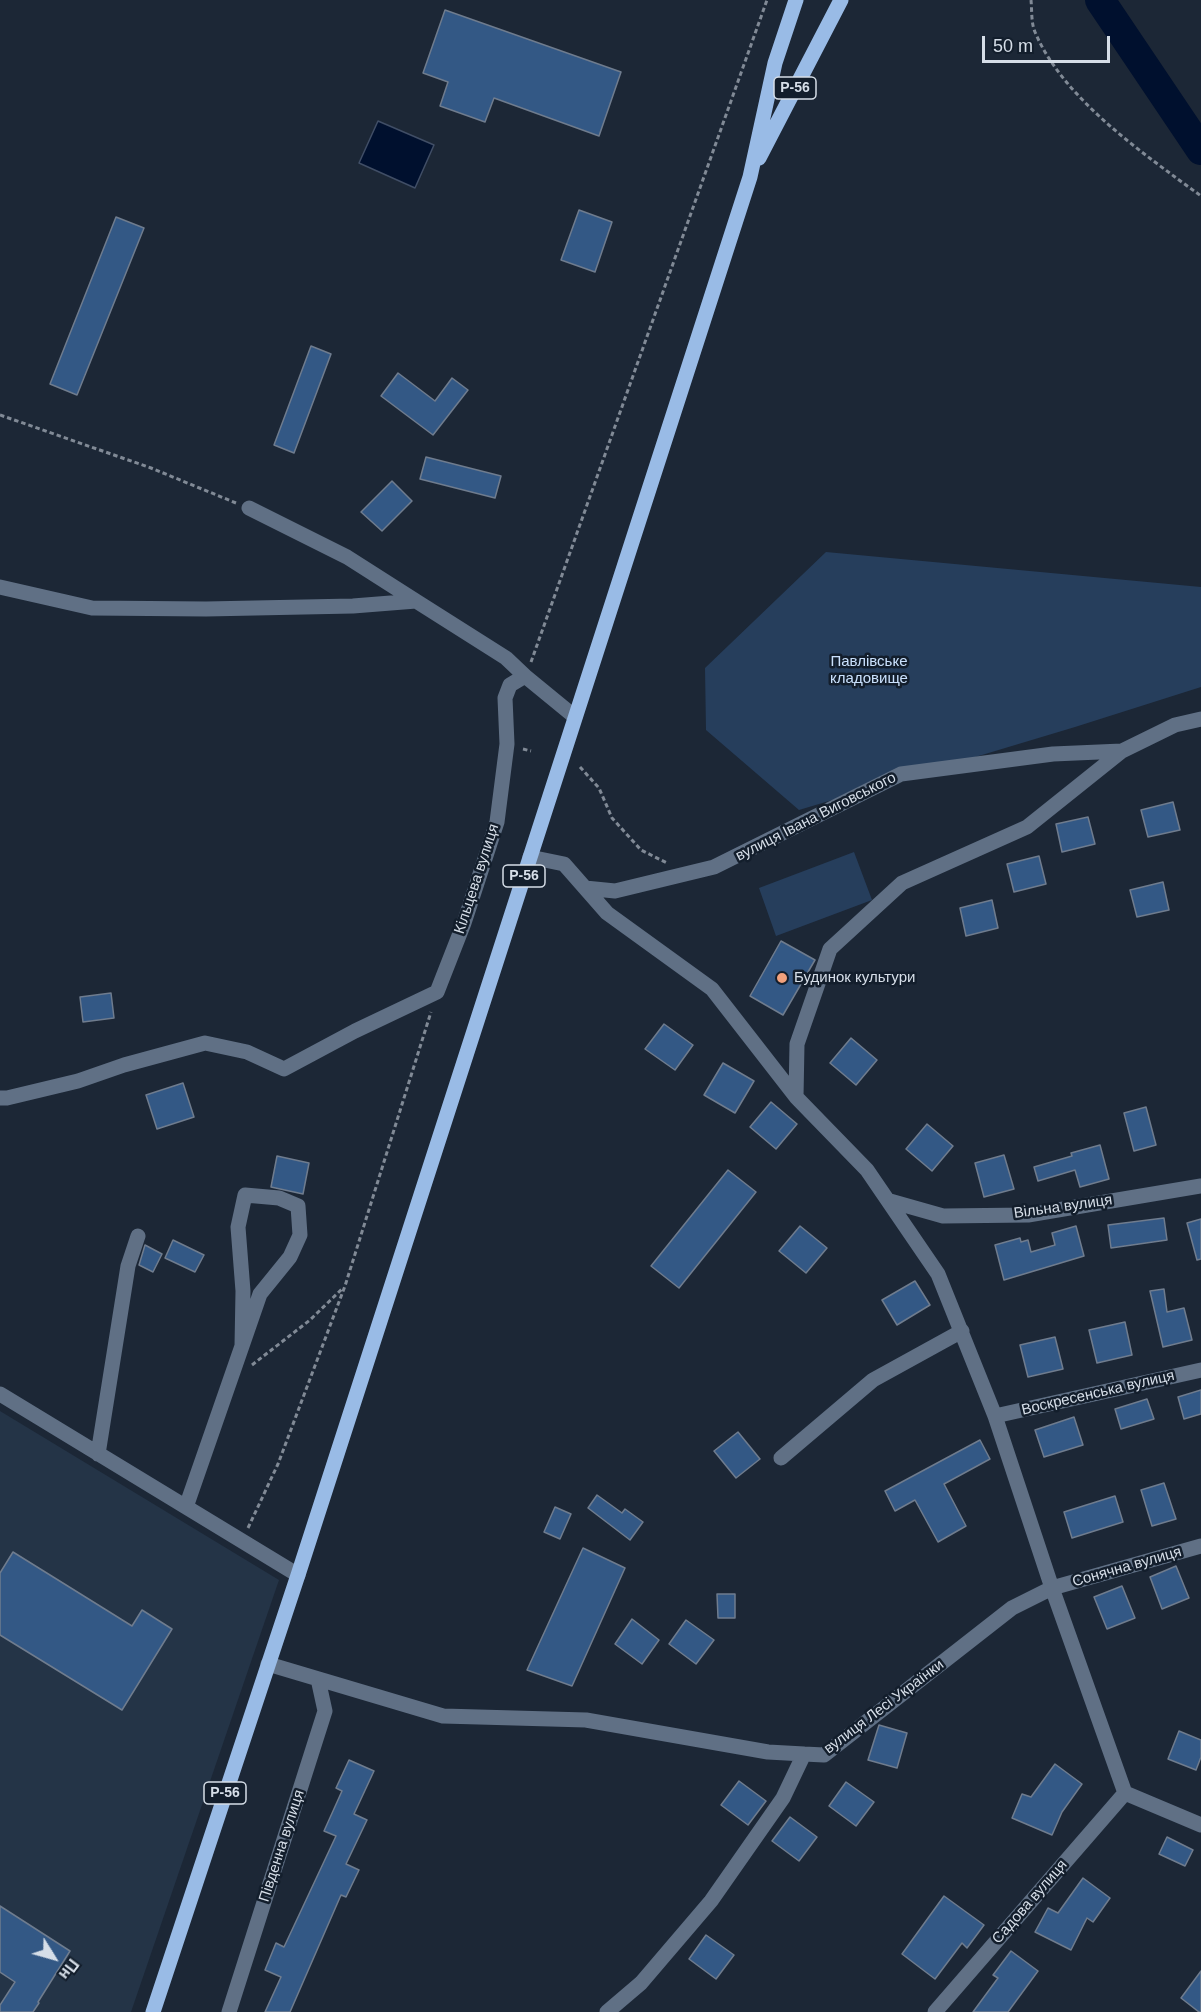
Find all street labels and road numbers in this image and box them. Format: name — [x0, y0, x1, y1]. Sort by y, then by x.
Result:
road number: Р-56 — [774, 77, 816, 99]
street label: вулиця Івана Виговського — [733, 769, 899, 865]
street label: Кільцева вулиця — [451, 822, 503, 936]
road number: Р-56 — [503, 865, 545, 887]
street label: Вільна вулиця — [1013, 1191, 1113, 1223]
street label: Воскресенська вулиця — [1020, 1367, 1176, 1419]
street label: Сонячна вулиця — [1070, 1543, 1184, 1591]
street label: вулиця Лесі Українки — [820, 1656, 948, 1758]
road number: Р-56 — [204, 1782, 246, 1804]
street label: Південна вулиця — [255, 1788, 309, 1904]
street label: Садова вулиця — [989, 1856, 1071, 1948]

